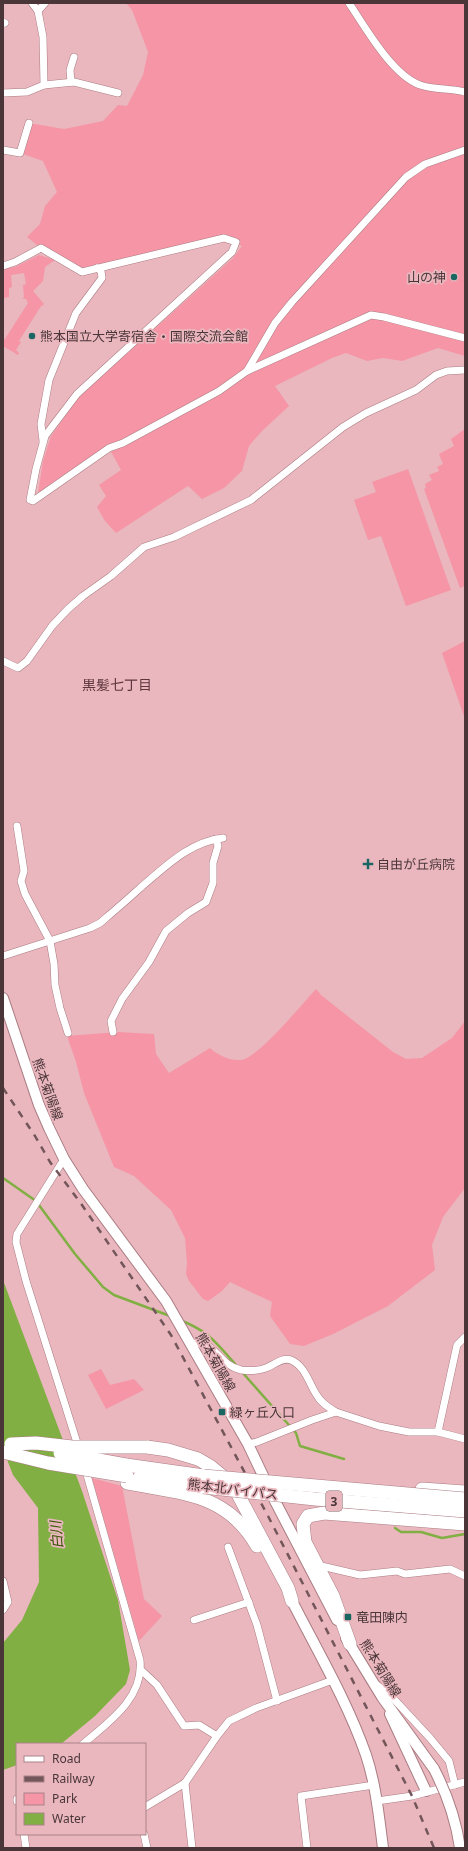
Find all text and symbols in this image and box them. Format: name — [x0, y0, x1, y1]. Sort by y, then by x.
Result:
place label: 山の神 — [407, 268, 446, 286]
marker: 山の神 — [449, 272, 459, 282]
place label: 熊本国立大学寄宿舎・国際交流会館 — [40, 327, 248, 345]
marker: 熊本国立大学寄宿舎・国際交流会館 — [27, 331, 37, 341]
district label: 黒髪七丁目 — [82, 675, 152, 694]
place label: 自由が丘病院 — [377, 855, 455, 873]
marker: 自由が丘病院 — [362, 858, 374, 870]
street label: 熊本菊陽線 — [28, 1055, 68, 1123]
street label: 熊本菊陽線 — [192, 1329, 240, 1395]
place label: 緑ヶ丘入口 — [230, 1403, 295, 1421]
marker: 緑ヶ丘入口 — [217, 1407, 227, 1417]
street label: 熊本北バイパス — [187, 1475, 279, 1503]
road number: 3 — [326, 1491, 342, 1511]
water label: 白川 — [45, 1518, 67, 1550]
place label: 竜田陳内 — [356, 1608, 408, 1626]
marker: 竜田陳内 — [343, 1612, 353, 1622]
street label: 熊本菊陽線 — [356, 1636, 406, 1700]
legend — [16, 1743, 146, 1835]
text: Road — [52, 1750, 81, 1767]
text: Railway — [52, 1770, 96, 1787]
text: Park — [52, 1790, 78, 1807]
text: Water — [52, 1810, 86, 1827]

